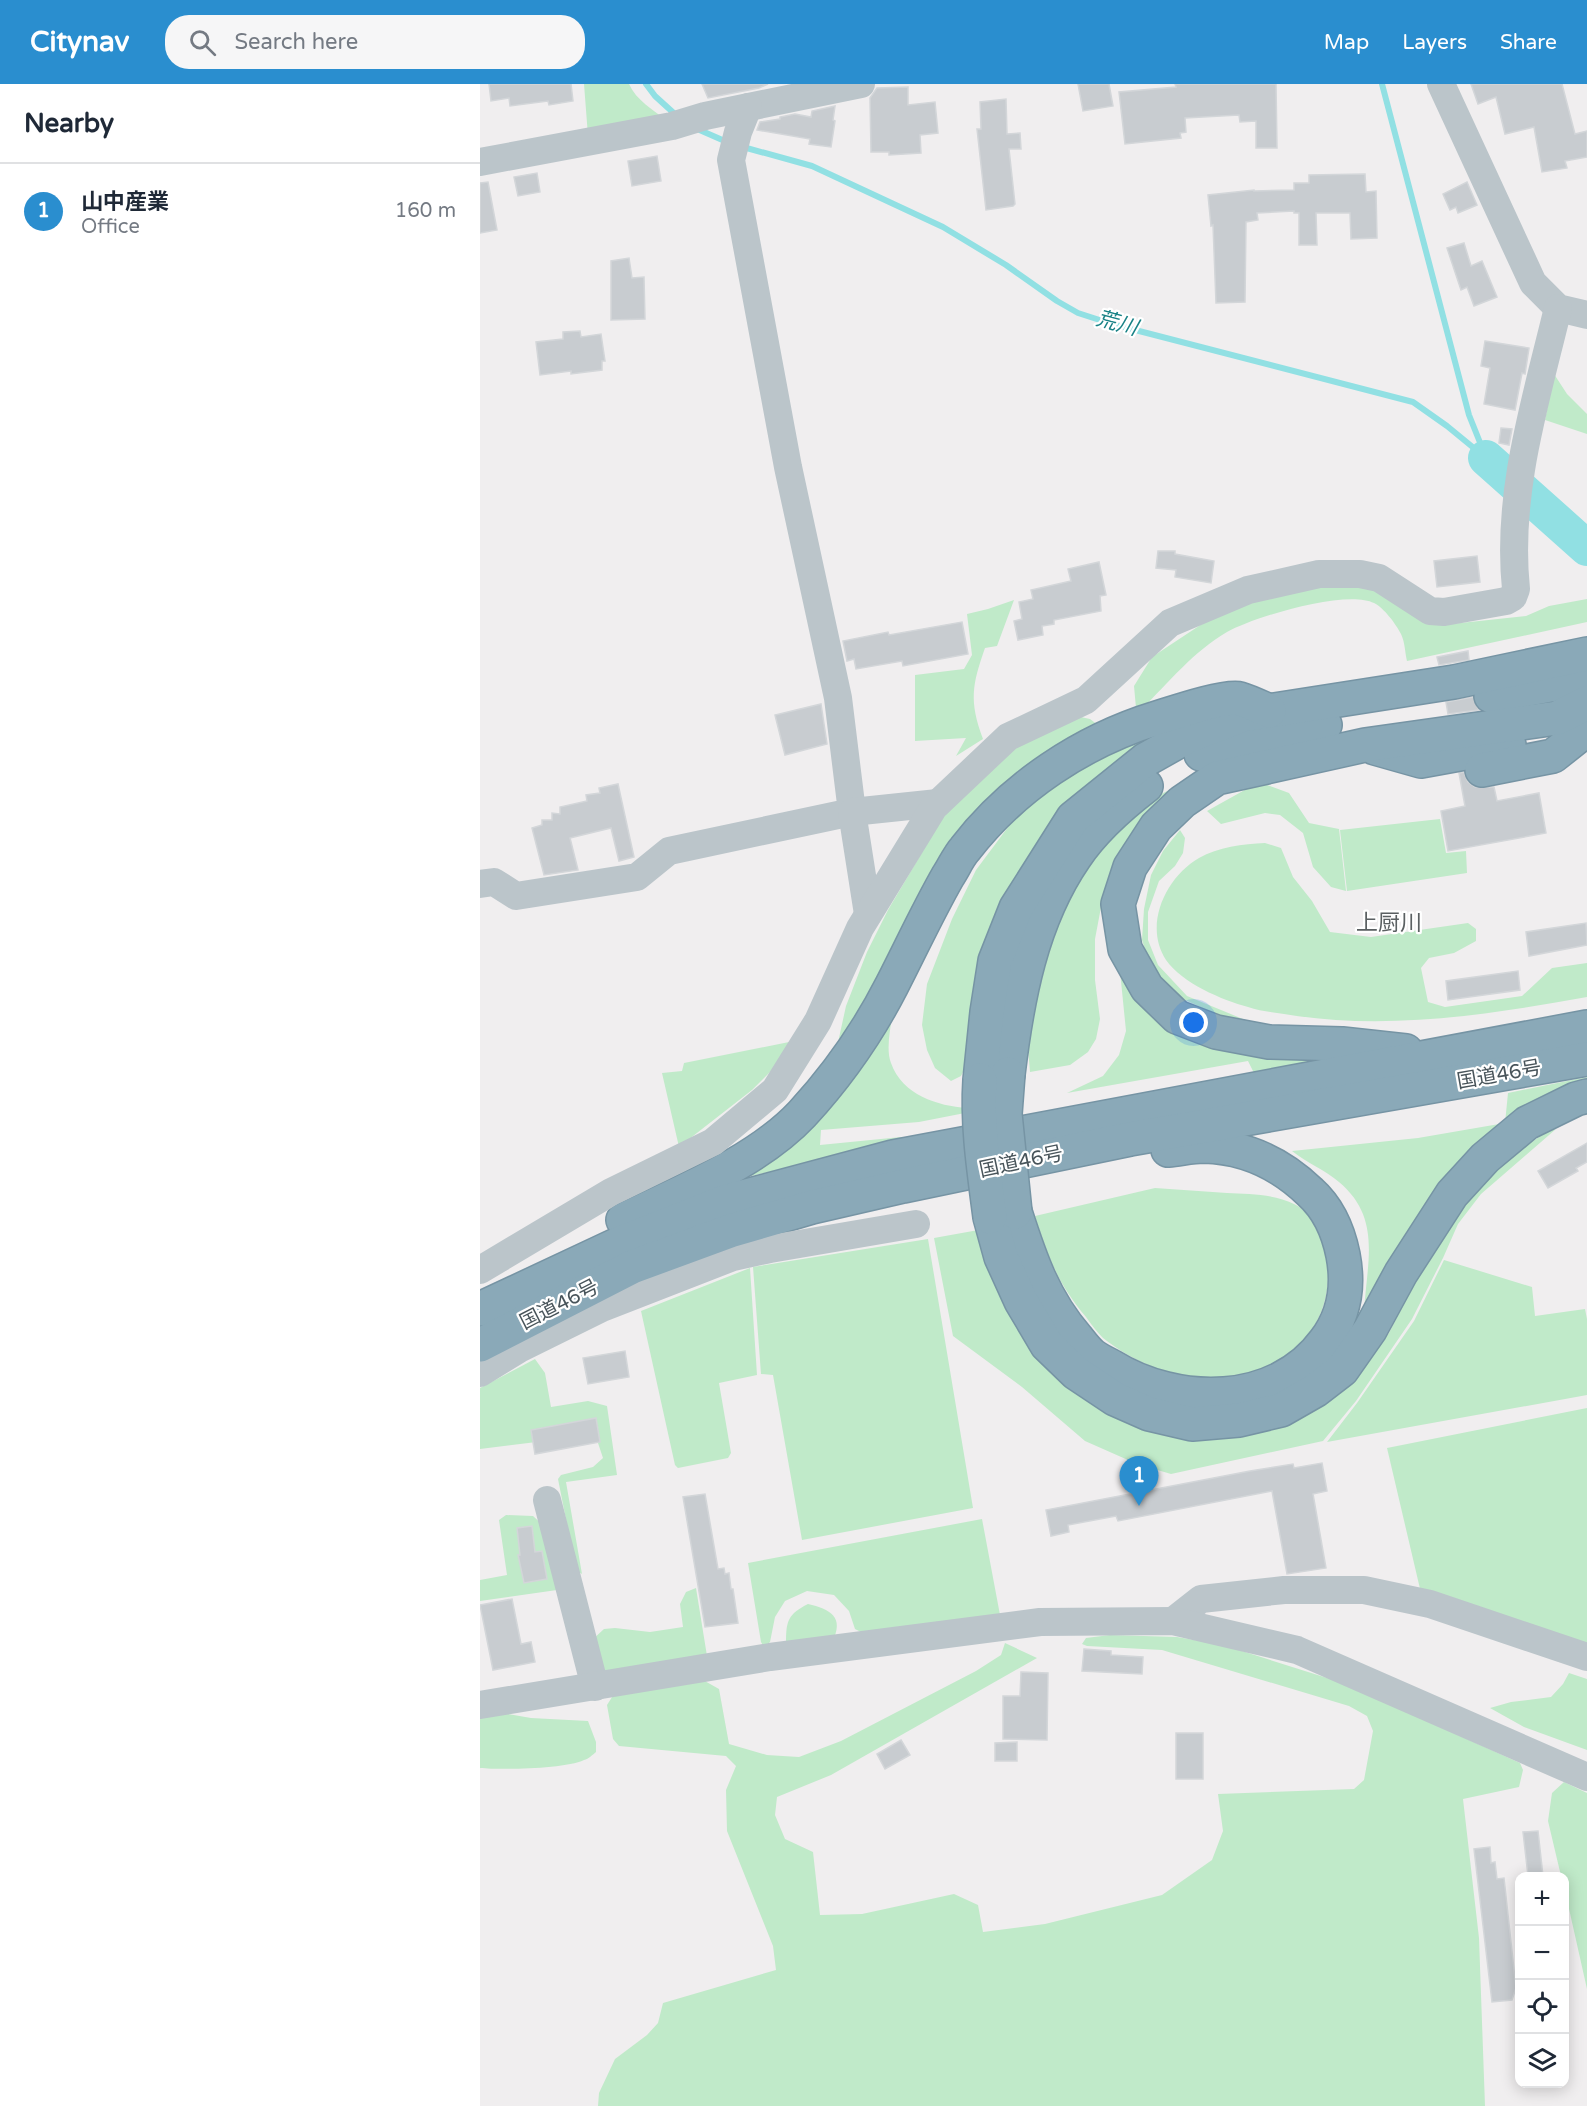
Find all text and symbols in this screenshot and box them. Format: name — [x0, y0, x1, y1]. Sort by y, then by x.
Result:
search box — [165, 15, 585, 69]
text: Citynav — [30, 25, 129, 59]
icon: search — [186, 26, 219, 59]
text: Search here — [234, 29, 358, 55]
text: Map — [1324, 30, 1369, 55]
text: Layers — [1402, 30, 1467, 55]
text: Share — [1500, 30, 1557, 55]
text: Nearby — [24, 108, 114, 139]
text: 山中産業 — [81, 189, 169, 215]
text: 1 — [37, 199, 50, 223]
text: 160 m — [395, 199, 456, 223]
text: Office — [81, 215, 140, 239]
water label: 荒川 — [1093, 306, 1142, 342]
district label: 上厨川 — [1356, 910, 1422, 936]
your location — [1179, 1008, 1208, 1037]
street label: 国道46号 — [1455, 1056, 1543, 1094]
street label: 国道46号 — [977, 1141, 1065, 1183]
street label: 国道46号 — [516, 1275, 603, 1335]
pin: 1 — [1120, 1456, 1158, 1506]
map controls — [1515, 1872, 1569, 2088]
button: + — [1515, 1872, 1569, 1926]
button: − — [1515, 1926, 1569, 1980]
button: locate — [1515, 1980, 1569, 2034]
button: layers — [1515, 2034, 1569, 2088]

